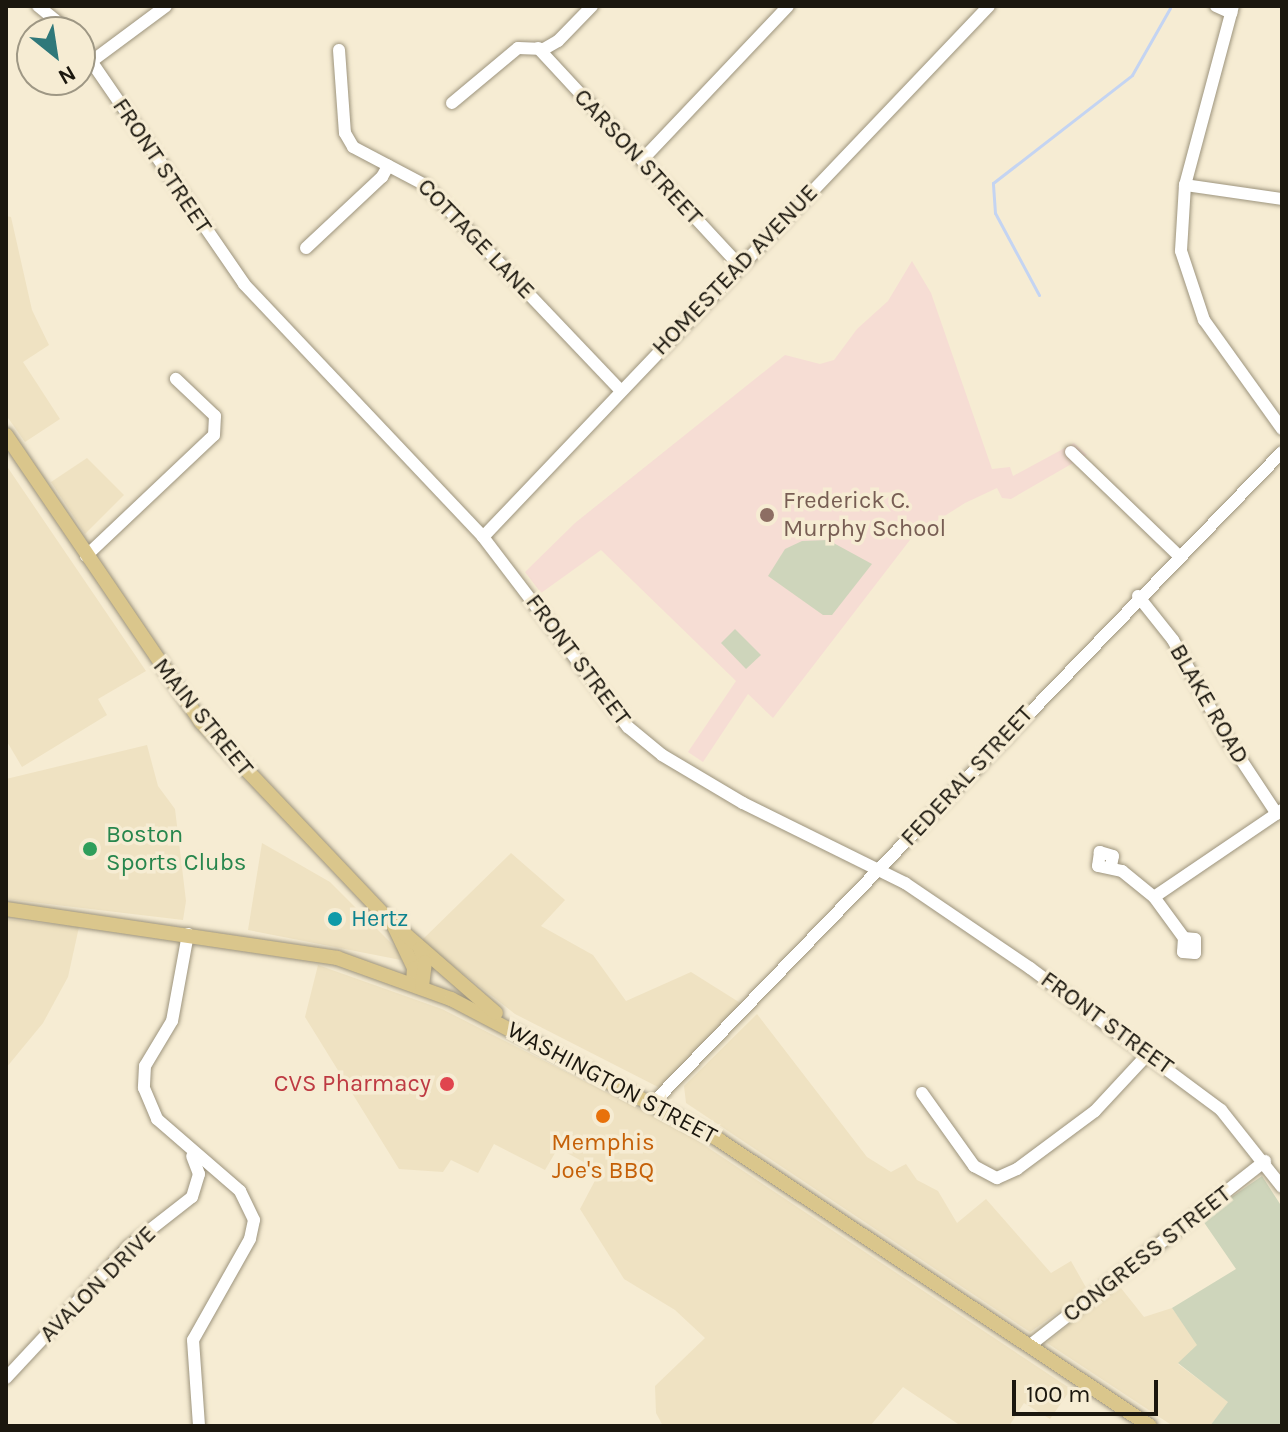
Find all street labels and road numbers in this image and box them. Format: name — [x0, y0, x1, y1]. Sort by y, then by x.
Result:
street label: CARSON STREET — [568, 83, 708, 231]
street label: FRONT STREET — [106, 93, 218, 239]
street label: COTTAGE LANE — [411, 173, 541, 305]
street label: HOMESTEAD AVENUE — [646, 179, 824, 361]
street label: FRONT STREET — [519, 589, 637, 731]
street label: BLAKE ROAD — [1163, 639, 1255, 769]
street label: MAIN STREET — [147, 652, 259, 782]
street label: FEDERAL STREET — [895, 700, 1039, 852]
street label: FRONT STREET — [1035, 965, 1179, 1081]
street label: WASHINGTON STREET — [502, 1015, 722, 1151]
street label: CONGRESS STREET — [1057, 1179, 1237, 1329]
street label: AVALON DRIVE — [34, 1220, 162, 1348]

